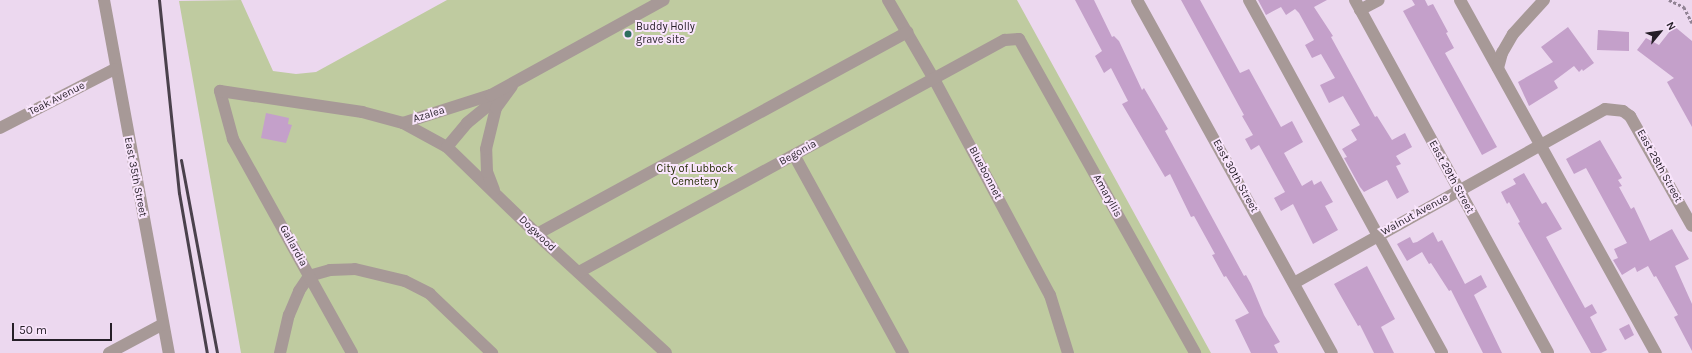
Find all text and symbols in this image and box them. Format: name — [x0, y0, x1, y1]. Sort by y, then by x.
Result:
north arrow — [1640, 12, 1680, 52]
text: N — [1663, 19, 1679, 33]
place label: Buddy Holly grave site — [636, 21, 695, 47]
marker: Buddy Holly grave site — [623, 29, 633, 39]
street label: Teak Avenue — [27, 79, 87, 119]
street label: Azalea — [412, 104, 446, 126]
street label: East 28th Street — [1633, 127, 1685, 205]
street label: East 35th Street — [121, 136, 149, 218]
street label: Begonia — [777, 137, 819, 169]
street label: East 30th Street — [1210, 137, 1260, 215]
street label: East 29th Street — [1426, 138, 1476, 216]
street label: Bluebonnet — [966, 144, 1004, 202]
park label: City of Lubbock Cemetery — [656, 163, 734, 189]
street label: Amaryllis — [1090, 172, 1124, 220]
street label: Walnut Avenue — [1379, 191, 1451, 239]
street label: Dogwood — [516, 213, 558, 255]
street label: Gallardia — [276, 223, 310, 269]
scale bar — [14, 315, 114, 341]
text: 50 m — [19, 323, 47, 337]

